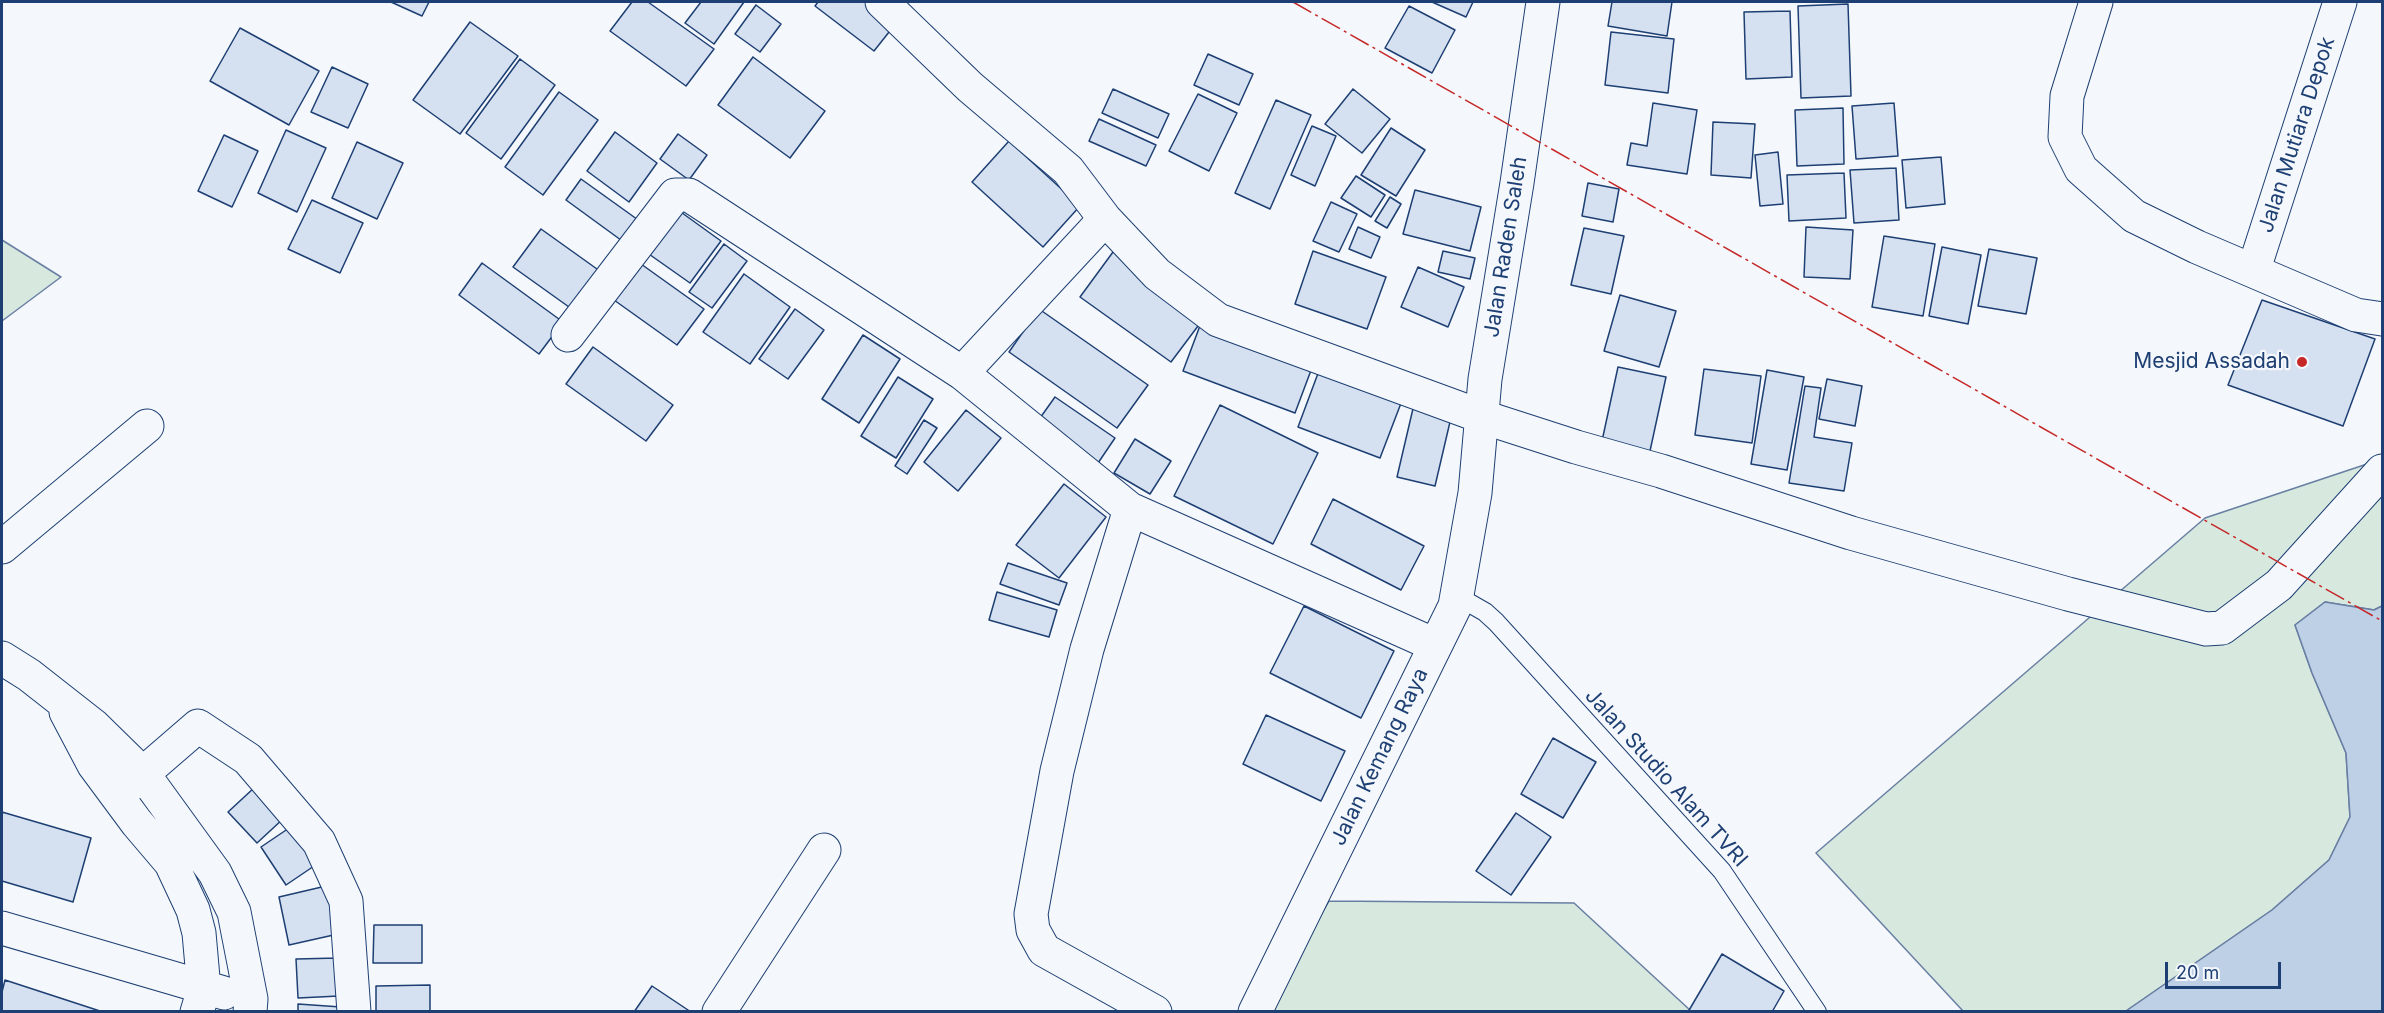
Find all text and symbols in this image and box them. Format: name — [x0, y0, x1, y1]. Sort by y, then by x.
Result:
street label: Jalan Mutiara Depok — [2253, 34, 2341, 236]
street label: Jalan Raden Saleh — [1479, 155, 1533, 339]
place label: Mesjid Assadah — [2133, 349, 2290, 375]
marker: Mesjid Assadah — [2295, 355, 2309, 369]
street label: Jalan Kemang Raya — [1326, 664, 1434, 850]
street label: Jalan Studio Alam TVRI — [1579, 684, 1753, 872]
scale bar — [2168, 950, 2284, 988]
text: 20 m — [2176, 962, 2219, 983]

